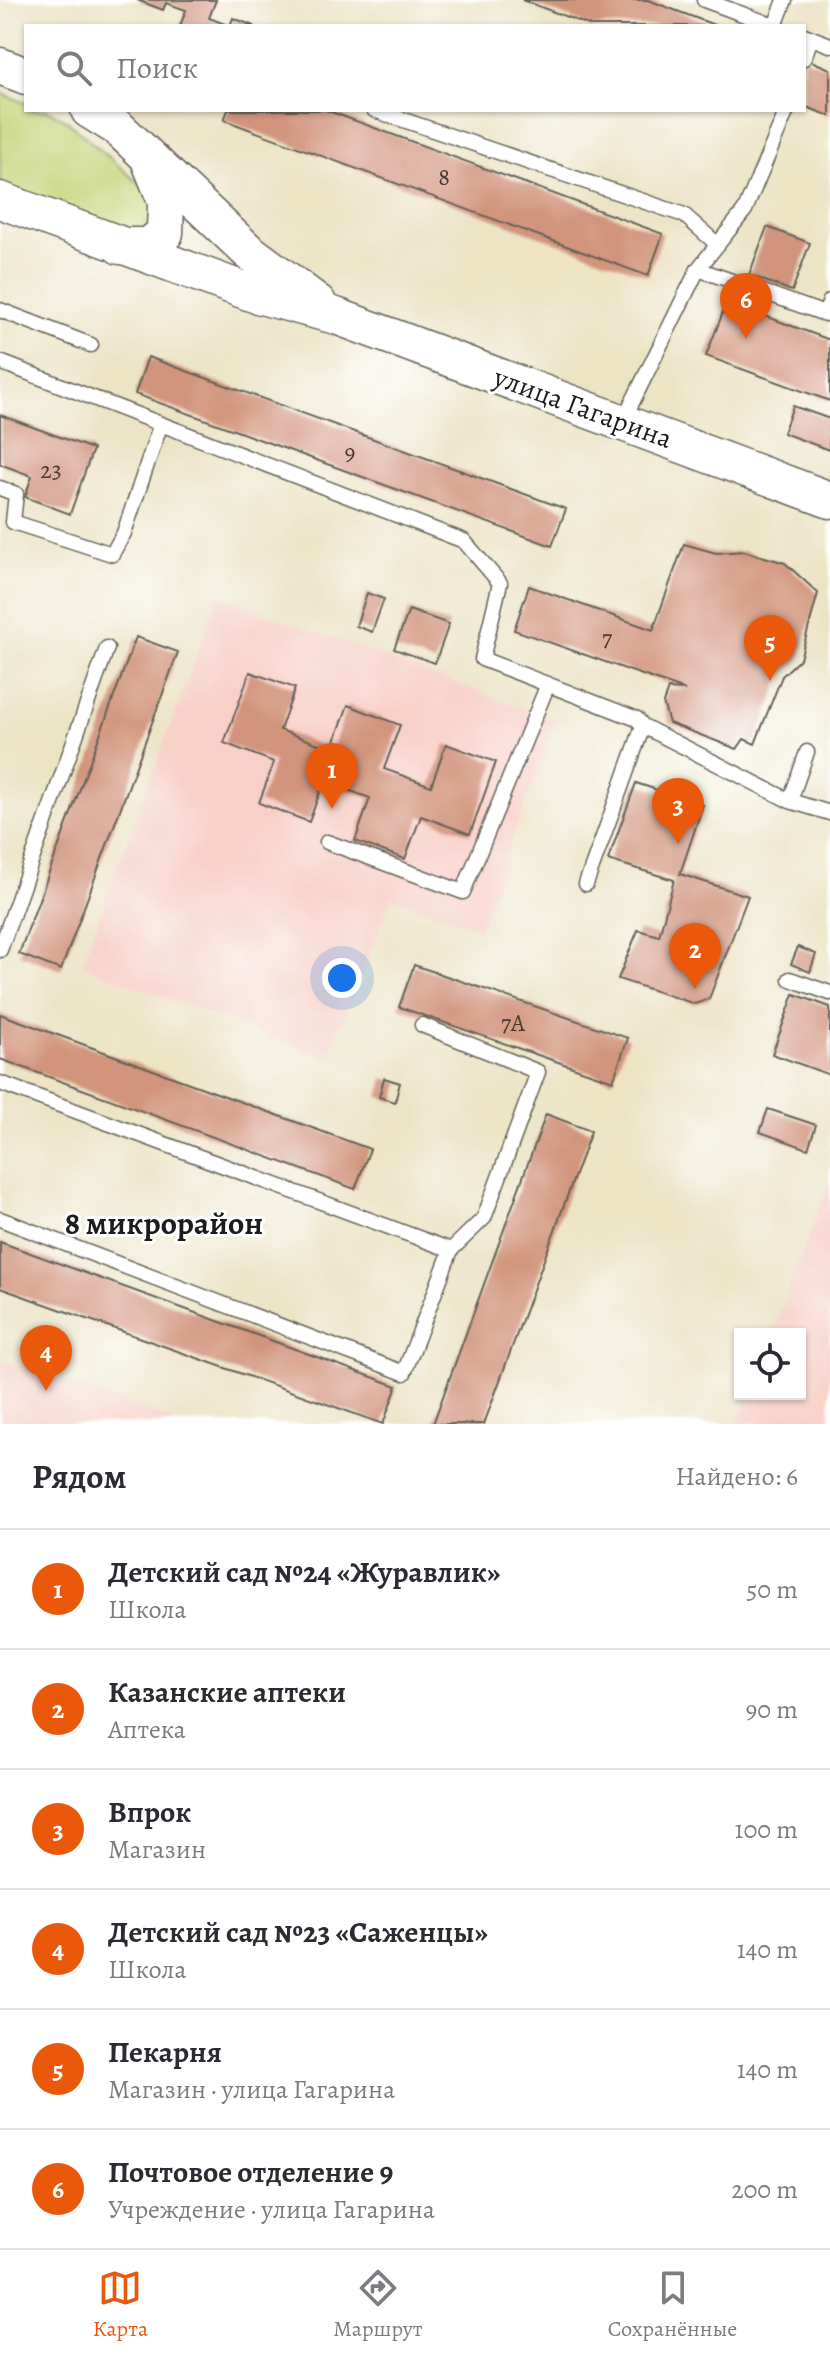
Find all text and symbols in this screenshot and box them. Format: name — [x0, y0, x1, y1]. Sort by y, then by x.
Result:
search box — [24, 24, 806, 112]
icon: search — [52, 46, 96, 90]
text: Поиск — [116, 48, 198, 88]
house number: 8 — [438, 161, 450, 193]
pin: 6 — [720, 273, 772, 339]
street label: улица Гагарина — [488, 358, 677, 458]
house number: 9 — [345, 436, 355, 468]
house number: 23 — [40, 454, 62, 486]
pin: 5 — [744, 615, 796, 681]
house number: 7 — [602, 622, 613, 654]
pin: 1 — [306, 743, 358, 809]
pin: 3 — [652, 778, 704, 844]
pin: 2 — [669, 923, 721, 989]
your location — [322, 958, 362, 998]
house number: 7А — [501, 1007, 526, 1039]
district label: 8 микрорайон — [65, 1201, 263, 1245]
pin: 4 — [20, 1325, 72, 1391]
map controls — [734, 1328, 806, 1400]
button: locate — [734, 1328, 806, 1400]
text: Рядом — [32, 1453, 126, 1500]
text: Найдено: 6 — [675, 1459, 798, 1494]
text: Детский сад №24 «Журавлик» — [108, 1552, 500, 1592]
text: 1 — [53, 1572, 63, 1607]
text: 50 m — [746, 1572, 798, 1607]
text: Школа — [108, 1592, 186, 1627]
text: Казанские аптеки — [108, 1672, 346, 1712]
text: 2 — [52, 1692, 64, 1727]
text: 90 m — [746, 1692, 798, 1727]
text: Аптека — [108, 1712, 186, 1747]
text: Впрок — [108, 1792, 191, 1832]
text: 3 — [52, 1812, 64, 1847]
text: 100 m — [735, 1812, 798, 1847]
text: Магазин — [108, 1832, 206, 1867]
text: Детский сад №23 «Саженцы» — [108, 1912, 488, 1952]
text: 4 — [52, 1932, 64, 1967]
text: 140 m — [737, 1932, 798, 1967]
text: Школа — [108, 1952, 186, 1987]
text: Пекарня — [108, 2032, 222, 2072]
text: 5 — [52, 2052, 64, 2087]
text: 140 m — [737, 2052, 798, 2087]
text: Магазин · улица Гагарина — [108, 2072, 395, 2107]
text: Почтовое отделение 9 — [108, 2152, 393, 2192]
text: 6 — [52, 2172, 64, 2207]
text: 200 m — [731, 2172, 798, 2207]
text: Учреждение · улица Гагарина — [108, 2192, 435, 2227]
tab: Карта — [93, 2266, 148, 2344]
tab: Маршрут — [333, 2266, 422, 2344]
tab: Сохранённые — [608, 2266, 737, 2344]

